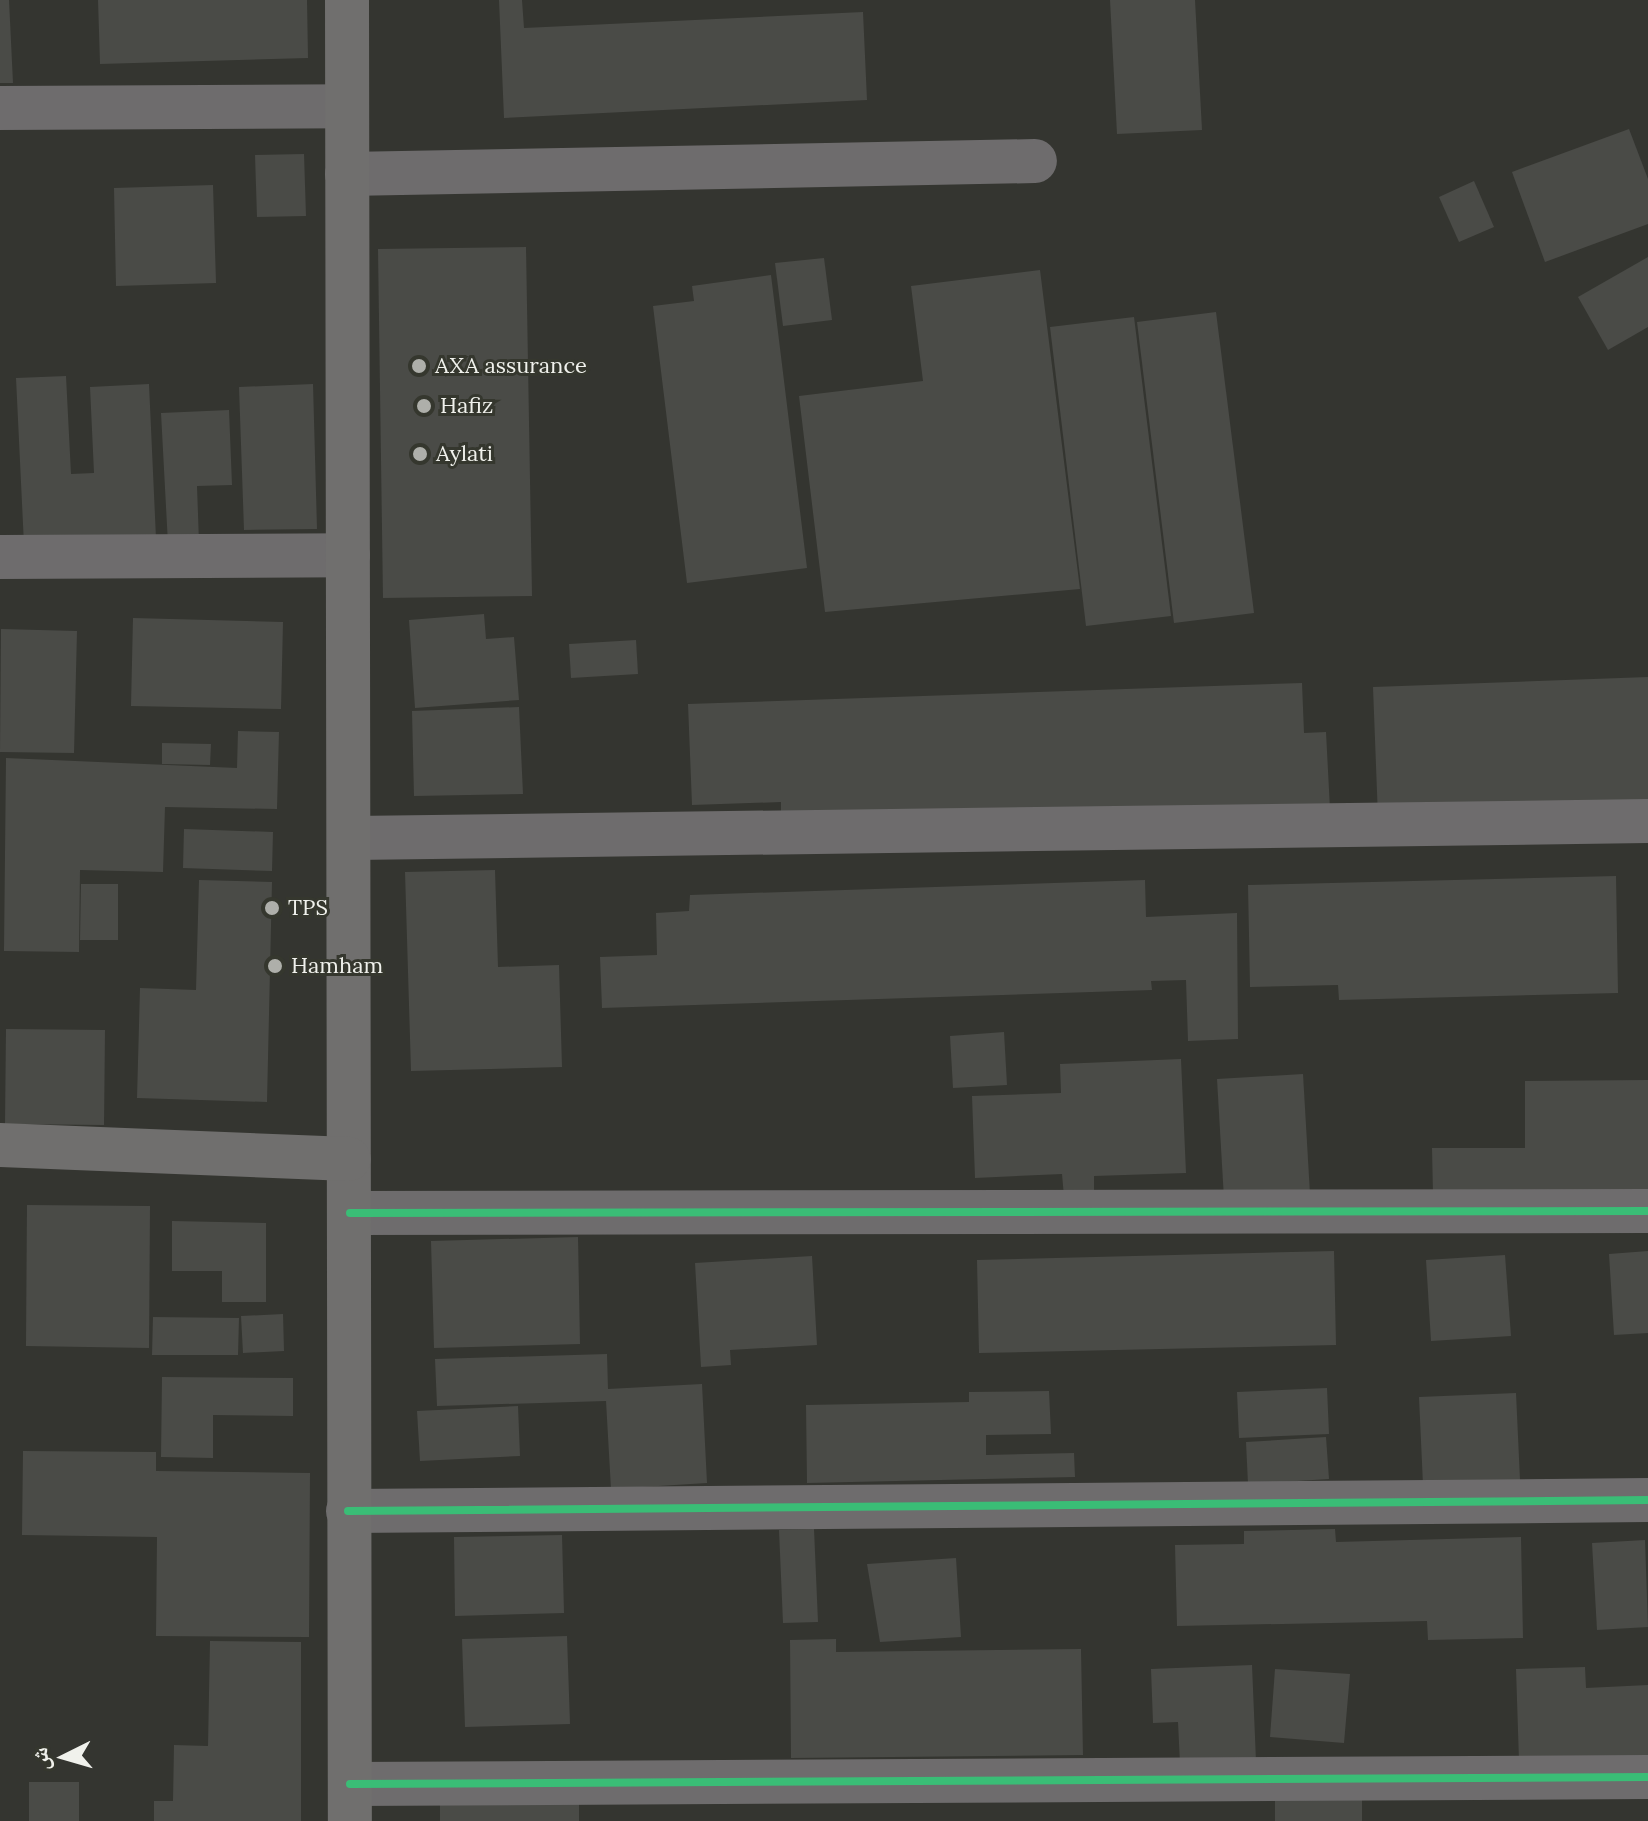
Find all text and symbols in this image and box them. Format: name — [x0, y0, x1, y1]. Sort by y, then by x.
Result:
place label: AXA assurance — [435, 353, 587, 379]
marker: AXA assurance — [410, 357, 428, 375]
place label: Hafiz — [440, 393, 493, 419]
marker: Hafiz — [415, 397, 433, 415]
place label: Aylati — [436, 441, 493, 467]
marker: Aylati — [411, 445, 429, 463]
place label: TPS — [288, 895, 328, 921]
marker: TPS — [263, 899, 281, 917]
place label: Hamham — [291, 953, 383, 979]
marker: Hamham — [266, 957, 284, 975]
north arrow — [24, 1717, 104, 1797]
text: ش — [25, 1746, 55, 1772]

